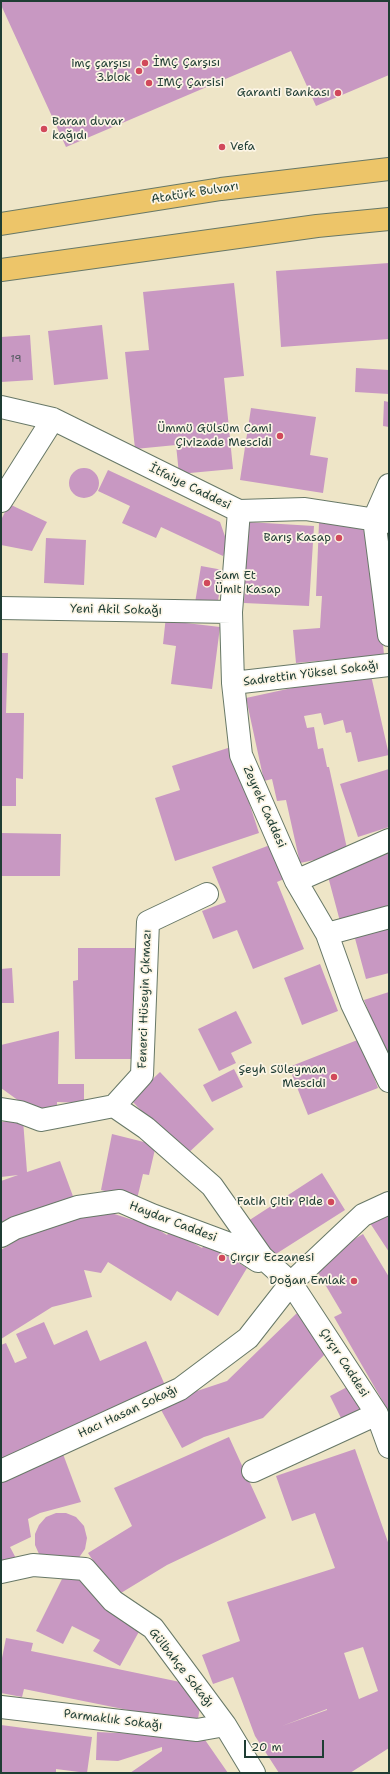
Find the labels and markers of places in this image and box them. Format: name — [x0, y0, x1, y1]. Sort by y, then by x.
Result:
place label: İMÇ Çarşısı — [153, 56, 220, 70]
place label: imç çarşısı 3.blok — [71, 57, 131, 85]
marker: İMÇ Çarşısı — [140, 58, 150, 68]
marker: imç çarşısı 3.blok — [134, 66, 144, 76]
place label: IMÇ Çarsisi — [157, 76, 224, 90]
marker: IMÇ Çarsisi — [144, 78, 154, 88]
place label: Garanti Bankası — [237, 86, 330, 100]
marker: Garanti Bankası — [333, 88, 343, 98]
place label: Baran duvar kağıdı — [52, 115, 124, 143]
marker: Baran duvar kağıdı — [39, 124, 49, 134]
place label: Vefa — [230, 140, 255, 154]
marker: Vefa — [217, 142, 227, 152]
place label: Ümmü Gülsüm Cami Çivizade Mescidi — [157, 422, 272, 450]
marker: Ümmü Gülsüm Cami Çivizade Mescidi — [275, 431, 285, 441]
place label: Barış Kasap — [263, 531, 331, 545]
marker: Barış Kasap — [334, 533, 344, 543]
place label: Sam Et Ümit Kasap — [215, 569, 281, 597]
marker: Sam Et Ümit Kasap — [202, 578, 212, 588]
place label: Şeyh Süleyman Mescidi — [239, 1063, 326, 1091]
marker: Şeyh Süleyman Mescidi — [329, 1072, 339, 1082]
place label: Fatih Çitir Pide — [237, 1195, 323, 1209]
marker: Fatih Çitir Pide — [326, 1197, 336, 1207]
place label: Çırçır Eczanesi — [230, 1251, 314, 1265]
marker: Çırçır Eczanesi — [217, 1253, 227, 1263]
place label: Doğan Emlak — [269, 1274, 346, 1288]
marker: Doğan Emlak — [349, 1276, 359, 1286]

